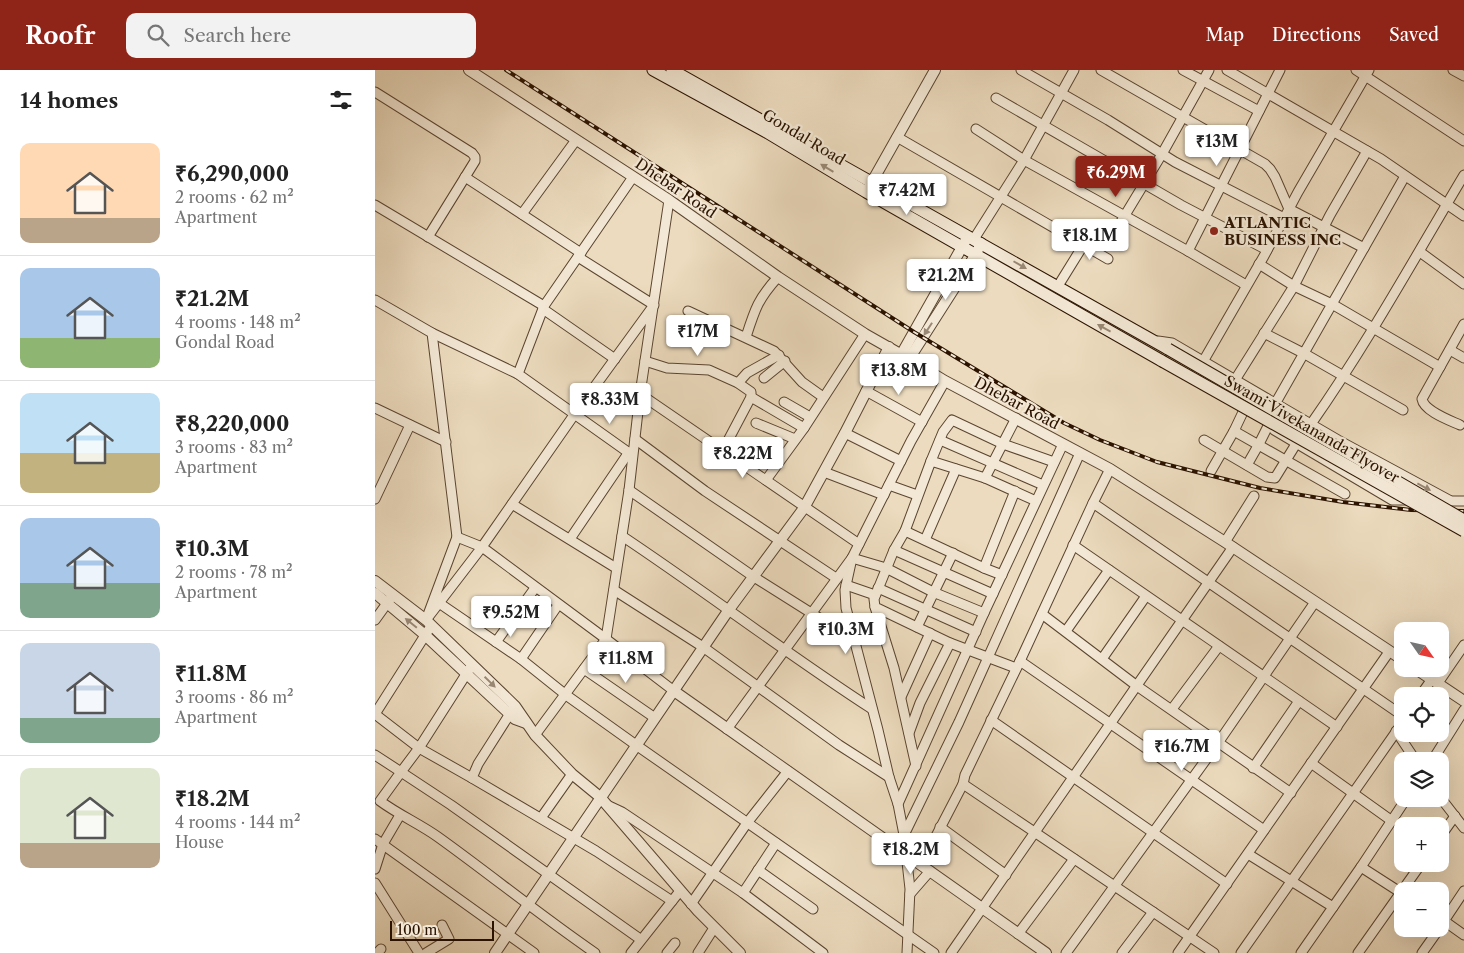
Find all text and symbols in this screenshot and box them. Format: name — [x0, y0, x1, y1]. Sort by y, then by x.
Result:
search box — [126, 13, 476, 58]
text: Roofr — [25, 21, 96, 50]
icon: search — [144, 21, 172, 49]
text: Search here — [184, 24, 291, 47]
text: Map — [1205, 24, 1244, 46]
text: Directions — [1272, 24, 1361, 46]
text: Saved — [1389, 24, 1439, 46]
icon: filters — [327, 86, 355, 114]
text: 14 homes — [20, 88, 118, 113]
street label: Gondal Road — [759, 105, 849, 169]
pin: ₹13M — [1187, 124, 1247, 167]
text: ₹13M — [1196, 131, 1238, 151]
street label: Dhebar Road — [632, 154, 720, 222]
pin: ₹6.29M — [1075, 156, 1157, 198]
text: ₹6,290,000 — [175, 161, 289, 186]
text: ₹6.29M — [1086, 162, 1146, 182]
icon: home — [60, 163, 120, 223]
one-way arrow — [820, 164, 833, 173]
pin: ₹7.42M — [866, 174, 948, 216]
text: ₹7.42M — [879, 180, 935, 200]
text: 2 rooms · 62 m² — [175, 187, 294, 207]
text: Apartment — [175, 207, 257, 227]
place label: ATLANTIC BUSINESS INC — [1223, 213, 1341, 249]
pin: ₹18.1M — [1049, 218, 1131, 261]
text: ₹18.1M — [1063, 225, 1117, 245]
marker: ATLANTIC BUSINESS INC — [1208, 225, 1220, 237]
pin: ₹21.2M — [905, 258, 987, 301]
one-way arrow — [1013, 260, 1027, 269]
text: ₹21.2M — [918, 265, 974, 285]
text: ₹21.2M — [175, 286, 249, 311]
icon: home — [60, 288, 120, 348]
text: 4 rooms · 148 m² — [175, 312, 301, 332]
pin: ₹17M — [668, 314, 728, 357]
text: ₹17M — [677, 321, 719, 341]
one-way arrow — [923, 322, 933, 335]
one-way arrow — [1098, 323, 1111, 332]
text: Gondal Road — [175, 332, 274, 352]
pin: ₹13.8M — [858, 354, 940, 396]
text: ₹13.8M — [871, 360, 927, 380]
street label: Swami Vivekananda Flyover — [1221, 371, 1404, 487]
street label: Dhebar Road — [971, 373, 1063, 433]
pin: ₹8.33M — [569, 382, 651, 425]
text: ₹8.33M — [581, 389, 639, 409]
text: ₹8,220,000 — [175, 411, 289, 436]
icon: home — [60, 413, 120, 473]
pin: ₹8.22M — [702, 436, 784, 479]
text: 3 rooms · 83 m² — [175, 437, 293, 457]
text: ₹8.22M — [713, 443, 773, 463]
text: Apartment — [175, 457, 257, 477]
one-way arrow — [1417, 483, 1432, 491]
text: ₹10.3M — [175, 536, 249, 561]
icon: home — [60, 538, 120, 598]
text: 2 rooms · 78 m² — [175, 562, 293, 582]
text: Apartment — [175, 582, 257, 602]
pin: ₹9.52M — [470, 596, 552, 638]
text: ₹9.52M — [482, 602, 540, 622]
pin: ₹10.3M — [805, 612, 887, 655]
one-way arrow — [404, 617, 417, 628]
text: ₹10.3M — [818, 619, 874, 639]
north arrow — [1394, 622, 1449, 678]
map controls — [1394, 622, 1449, 937]
pin: ₹11.8M — [585, 642, 667, 684]
text: ₹11.8M — [599, 648, 653, 668]
text: ₹11.8M — [175, 661, 247, 686]
icon: home — [60, 663, 120, 723]
one-way arrow — [484, 676, 496, 688]
text: 3 rooms · 86 m² — [175, 687, 294, 707]
button: locate — [1394, 687, 1449, 742]
text: Apartment — [175, 707, 257, 727]
pin: ₹16.7M — [1141, 730, 1223, 772]
text: ₹16.7M — [1154, 736, 1210, 756]
button: layers — [1394, 752, 1449, 807]
text: ₹18.2M — [175, 786, 250, 811]
icon: home — [60, 788, 120, 848]
text: 4 rooms · 144 m² — [175, 812, 300, 832]
button: + — [1394, 817, 1449, 872]
text: House — [175, 832, 224, 852]
pin: ₹18.2M — [870, 832, 952, 875]
text: ₹18.2M — [882, 839, 940, 859]
button: − — [1394, 882, 1449, 937]
scale bar — [390, 918, 494, 941]
text: 100 m — [397, 921, 437, 939]

